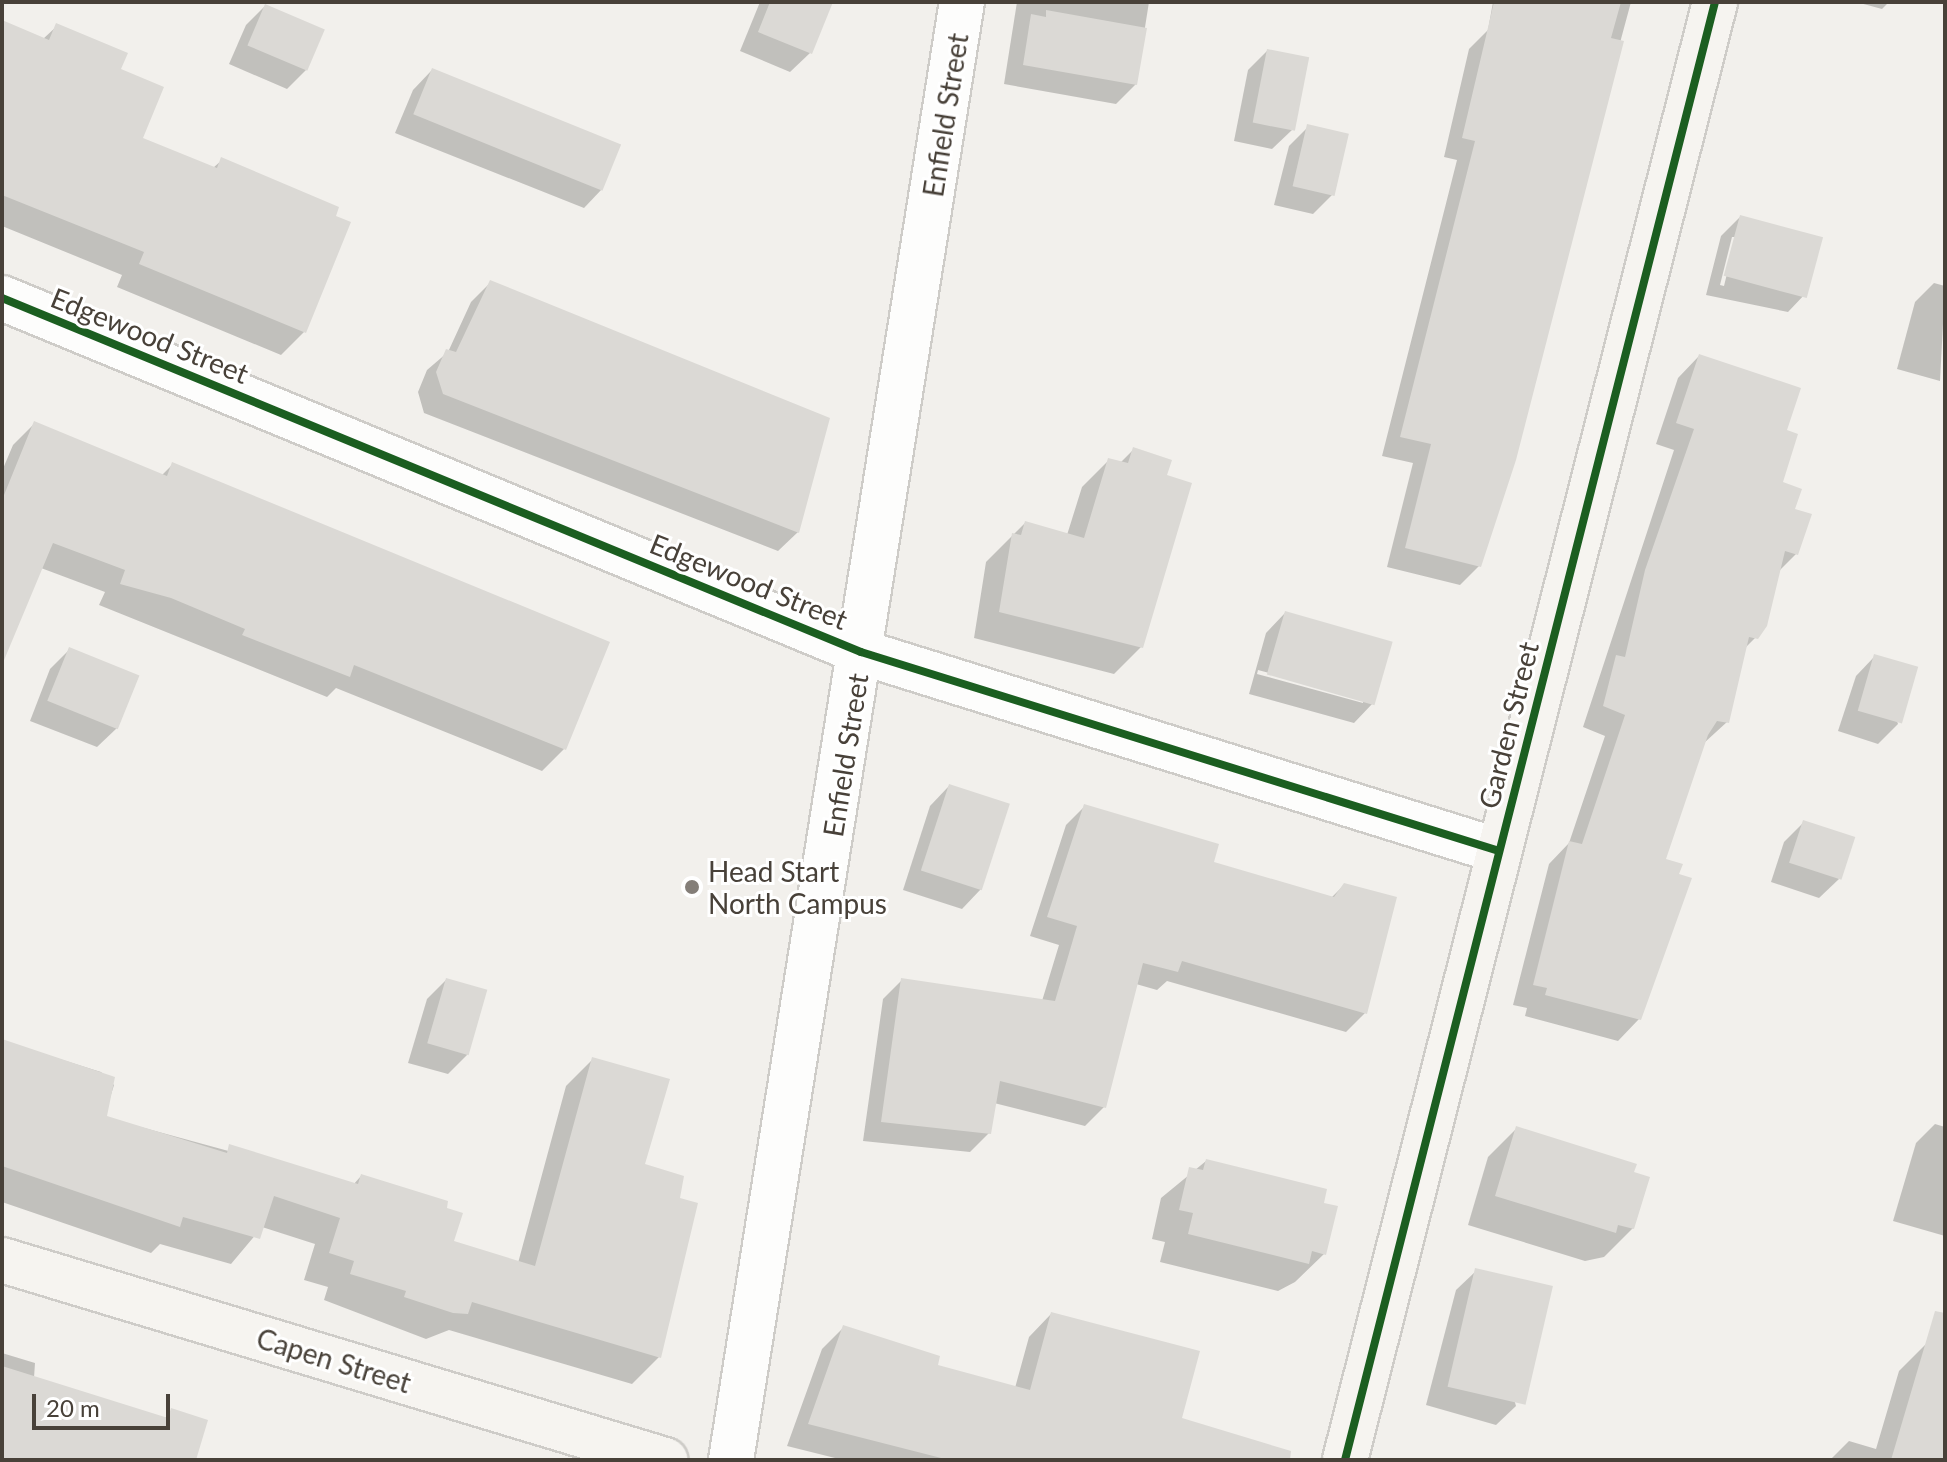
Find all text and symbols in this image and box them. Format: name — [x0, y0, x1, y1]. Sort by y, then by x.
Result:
street label: Enfield Street — [915, 31, 975, 199]
street label: Edgewood Street — [46, 280, 254, 390]
street label: Edgewood Street — [645, 526, 853, 636]
street label: Garden Street — [1471, 638, 1545, 812]
street label: Enfield Street — [815, 671, 875, 839]
place label: Head Start North Campus — [708, 854, 887, 920]
marker: Head Start North Campus — [683, 878, 701, 896]
street label: Capen Street — [253, 1321, 415, 1399]
scale bar — [36, 1378, 174, 1428]
text: 20 m — [46, 1393, 100, 1422]

